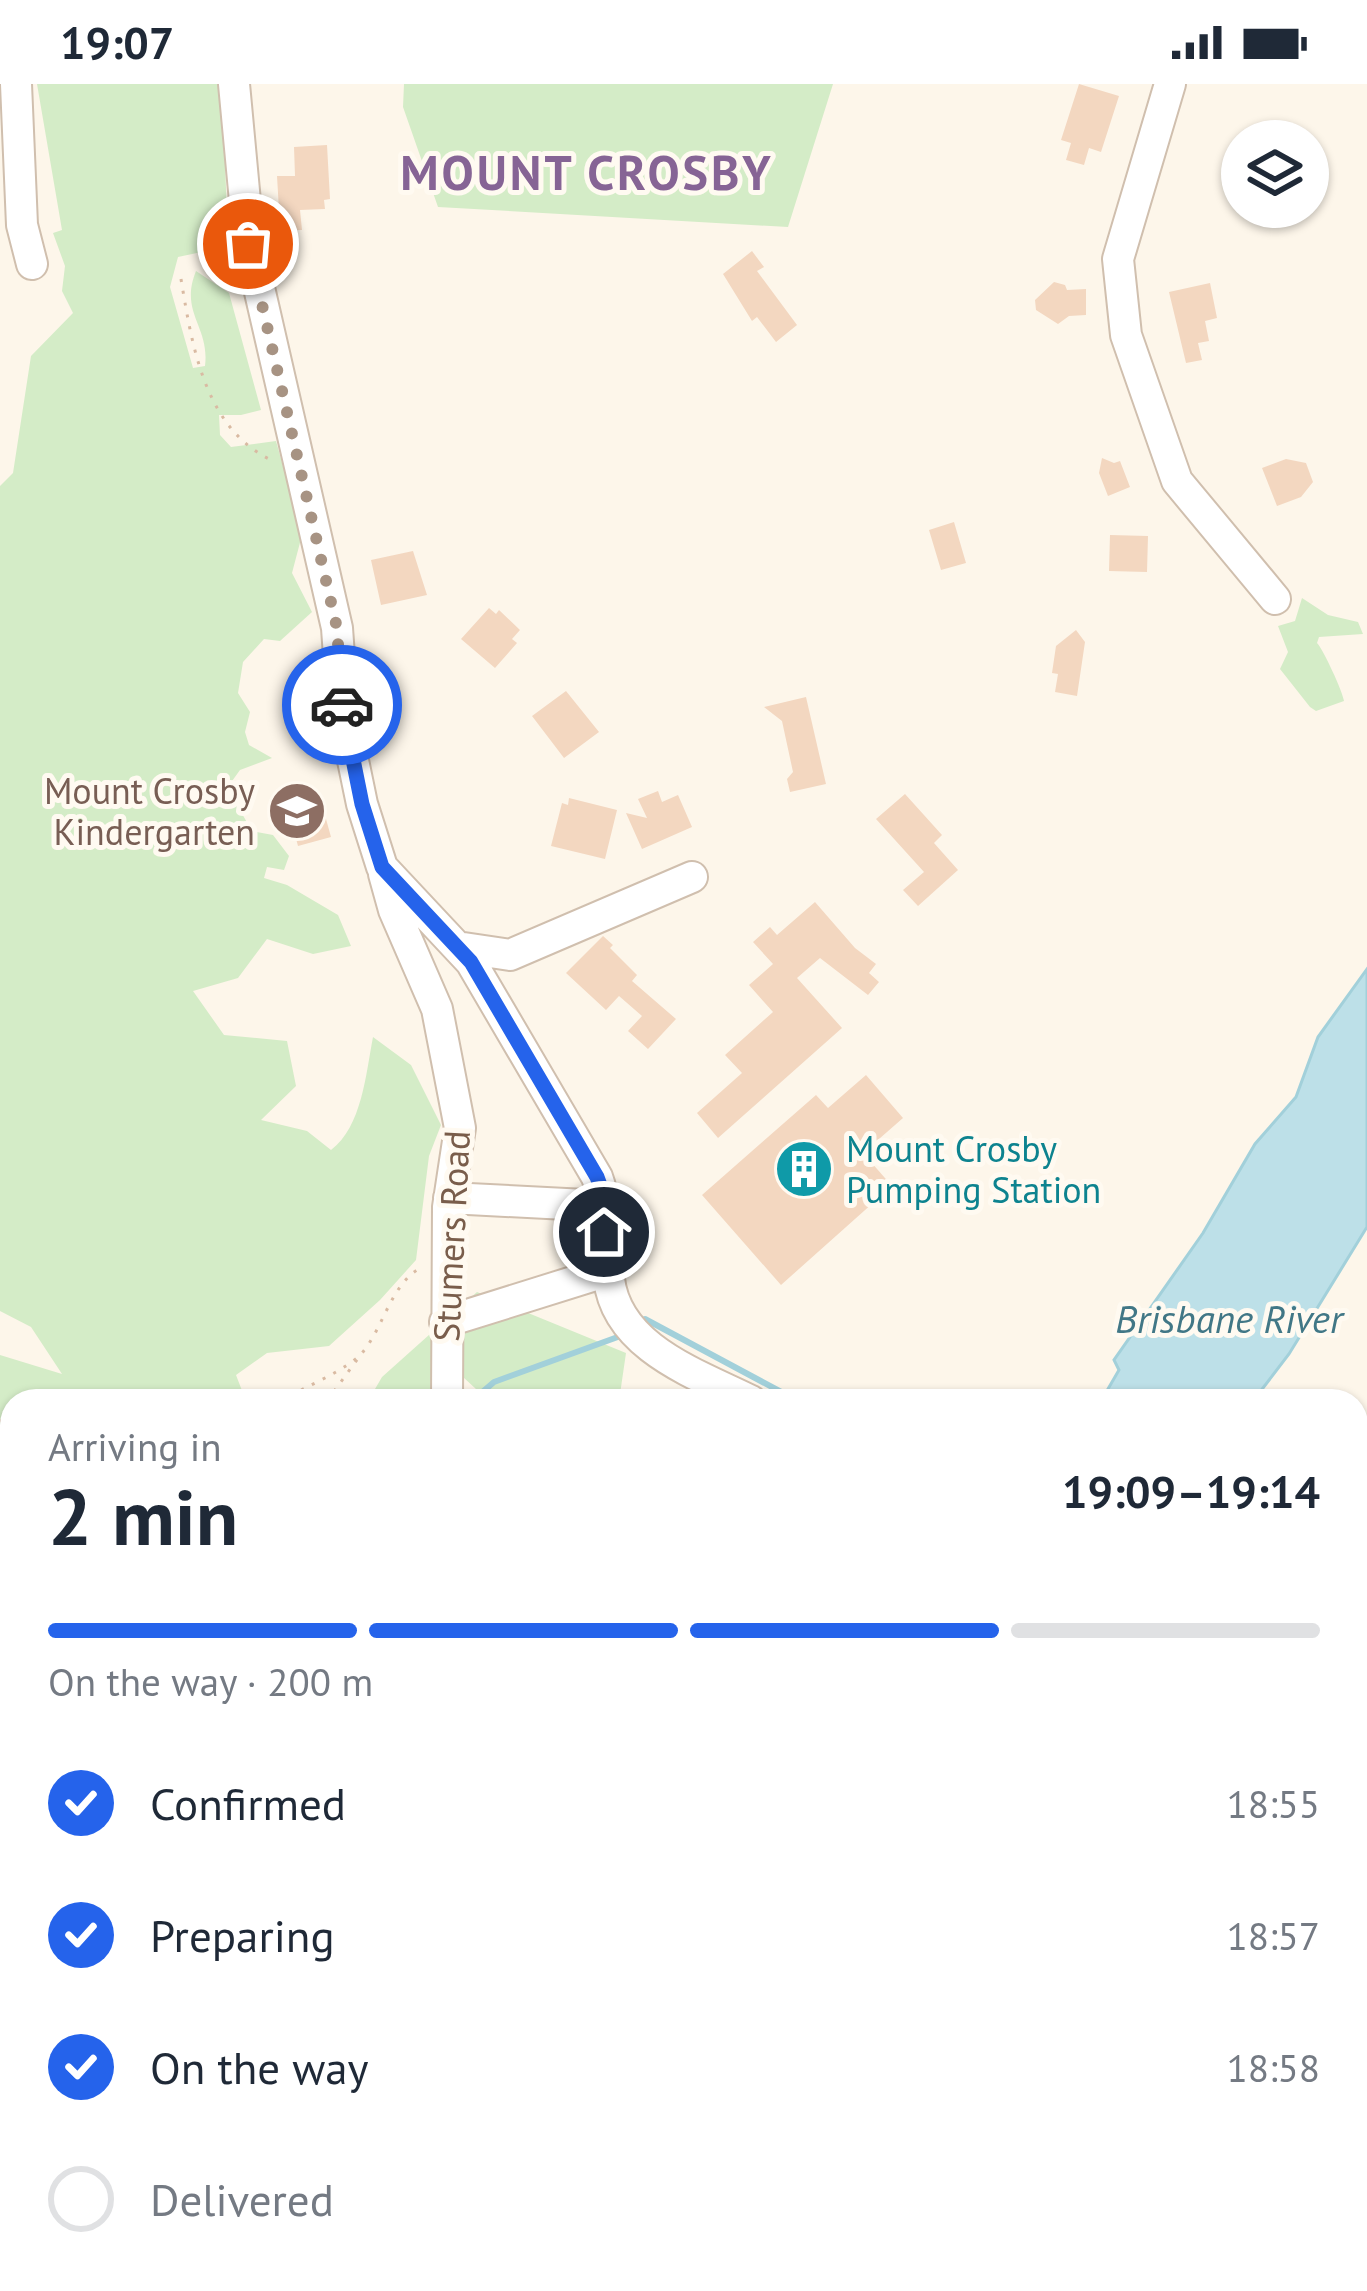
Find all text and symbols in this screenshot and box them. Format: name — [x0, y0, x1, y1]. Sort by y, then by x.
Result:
text: 19:07 — [60, 13, 174, 71]
map controls — [1221, 120, 1329, 228]
button: layers — [1221, 120, 1329, 228]
district label: MOUNT CROSBY — [400, 141, 774, 203]
pin — [197, 193, 299, 295]
icon: bag — [215, 211, 281, 277]
courier — [282, 645, 402, 765]
icon: car — [309, 672, 375, 738]
place label: Mount Crosby Kindergarten — [44, 767, 255, 855]
school or university icon: Mount Crosby Kindergarten — [266, 780, 328, 842]
place label: Mount Crosby Pumping Station — [846, 1125, 1101, 1213]
street label: Stumers Road — [422, 1129, 480, 1343]
building icon: Mount Crosby Pumping Station — [773, 1138, 835, 1200]
pin — [553, 1181, 655, 1283]
icon: home — [571, 1199, 637, 1265]
water label: Brisbane River — [1115, 1293, 1345, 1344]
text: Arriving in — [48, 1421, 222, 1472]
text: 19:09–19:14 — [1062, 1462, 1320, 1520]
text: 2 min — [48, 1466, 238, 1567]
text: On the way · 200 m — [48, 1656, 373, 1707]
icon: check — [48, 1770, 114, 1836]
text: Confirmed — [150, 1774, 346, 1832]
text: 18:55 — [1226, 1778, 1320, 1829]
icon: check — [48, 1902, 114, 1968]
text: Preparing — [150, 1906, 335, 1964]
text: 18:57 — [1226, 1910, 1320, 1961]
icon: check — [48, 2034, 114, 2100]
text: On the way — [150, 2038, 369, 2096]
text: 18:58 — [1226, 2042, 1320, 2093]
text: Delivered — [150, 2170, 334, 2228]

